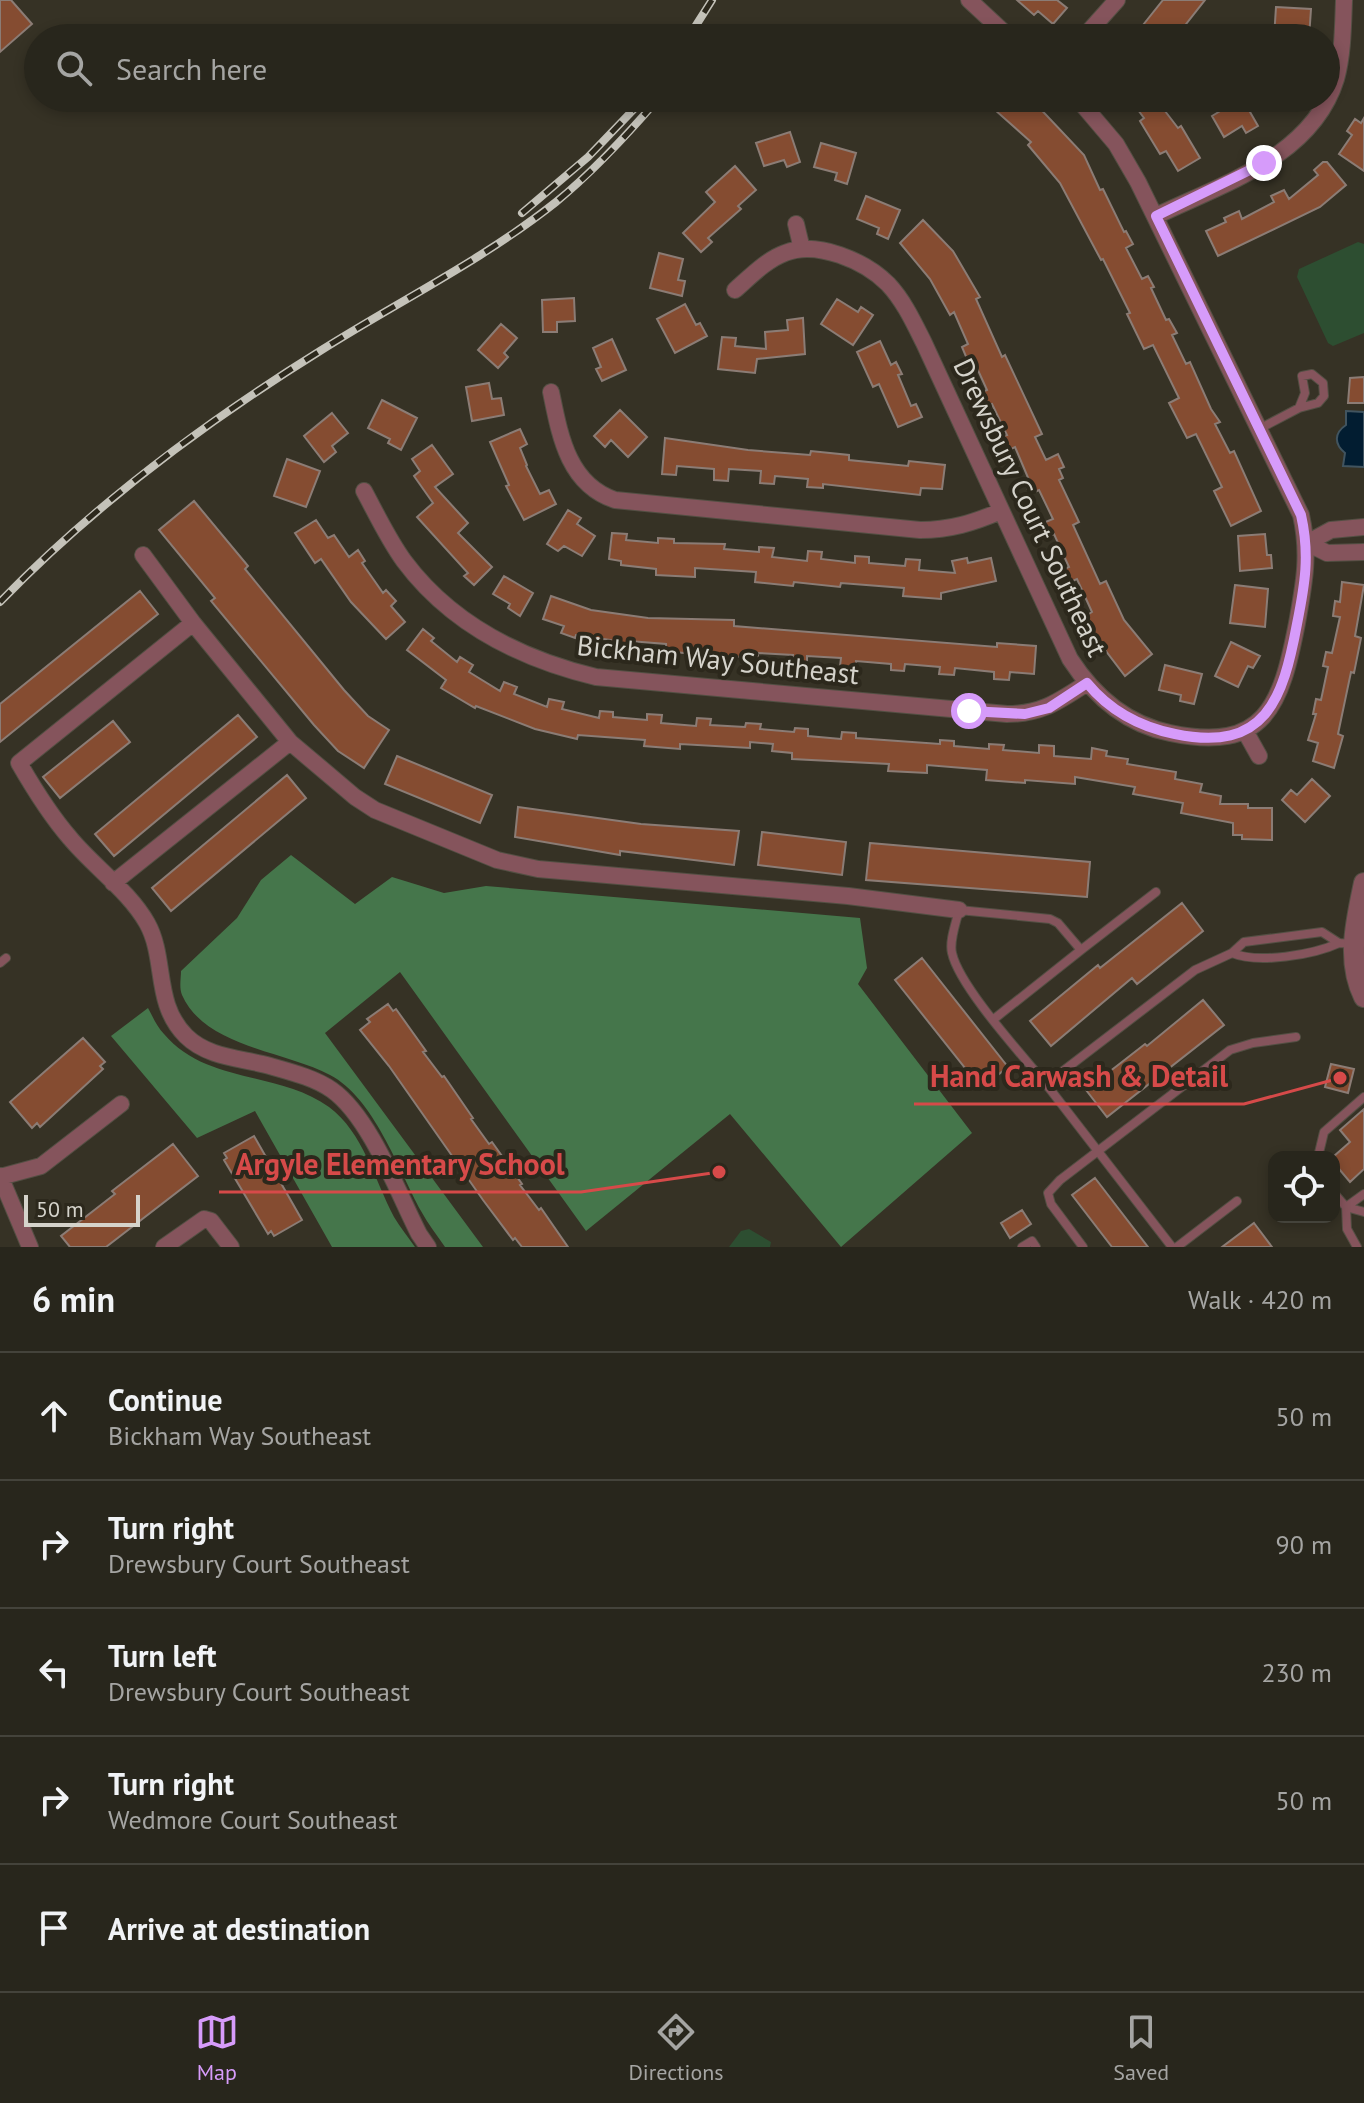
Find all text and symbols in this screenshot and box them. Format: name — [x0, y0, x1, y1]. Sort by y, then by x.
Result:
search box — [24, 24, 1340, 112]
icon: search — [52, 46, 96, 90]
text: Search here — [116, 49, 267, 88]
route end — [1246, 145, 1282, 181]
street label: Drewsbury Court Southeast — [946, 352, 1117, 663]
street label: Bickham Way Southeast — [575, 626, 861, 692]
route start — [951, 693, 987, 729]
callout: Hand Carwash & Detail — [914, 1050, 1244, 1104]
text: Hand Carwash & Detail — [930, 1056, 1228, 1095]
callout: Argyle Elementary School — [219, 1138, 581, 1192]
text: Argyle Elementary School — [235, 1144, 565, 1183]
map controls — [1268, 1151, 1340, 1223]
button: locate — [1268, 1151, 1340, 1223]
scale bar — [24, 1191, 140, 1227]
text: 50 m — [36, 1195, 84, 1223]
text: 6 min — [32, 1277, 115, 1321]
text: Walk · 420 m — [1188, 1283, 1332, 1316]
text: Continue — [108, 1380, 222, 1419]
icon: ahead — [32, 1394, 76, 1438]
text: 50 m — [1276, 1400, 1332, 1433]
text: Bickham Way Southeast — [108, 1419, 371, 1452]
text: Turn right — [108, 1508, 234, 1547]
icon: right — [32, 1522, 76, 1566]
text: 90 m — [1276, 1528, 1332, 1561]
text: Drewsbury Court Southeast — [108, 1547, 410, 1580]
text: Turn left — [108, 1636, 216, 1675]
icon: left — [32, 1650, 76, 1694]
text: 230 m — [1261, 1656, 1332, 1689]
text: Drewsbury Court Southeast — [108, 1675, 410, 1708]
text: Turn right — [108, 1764, 234, 1803]
icon: right — [32, 1778, 76, 1822]
text: 50 m — [1276, 1784, 1332, 1817]
text: Wedmore Court Southeast — [108, 1803, 398, 1836]
icon: arrive — [32, 1906, 76, 1950]
text: Arrive at destination — [108, 1909, 370, 1948]
tab: Map — [195, 2010, 239, 2086]
tab: Directions — [628, 2010, 724, 2086]
tab: Saved — [1113, 2010, 1169, 2086]

